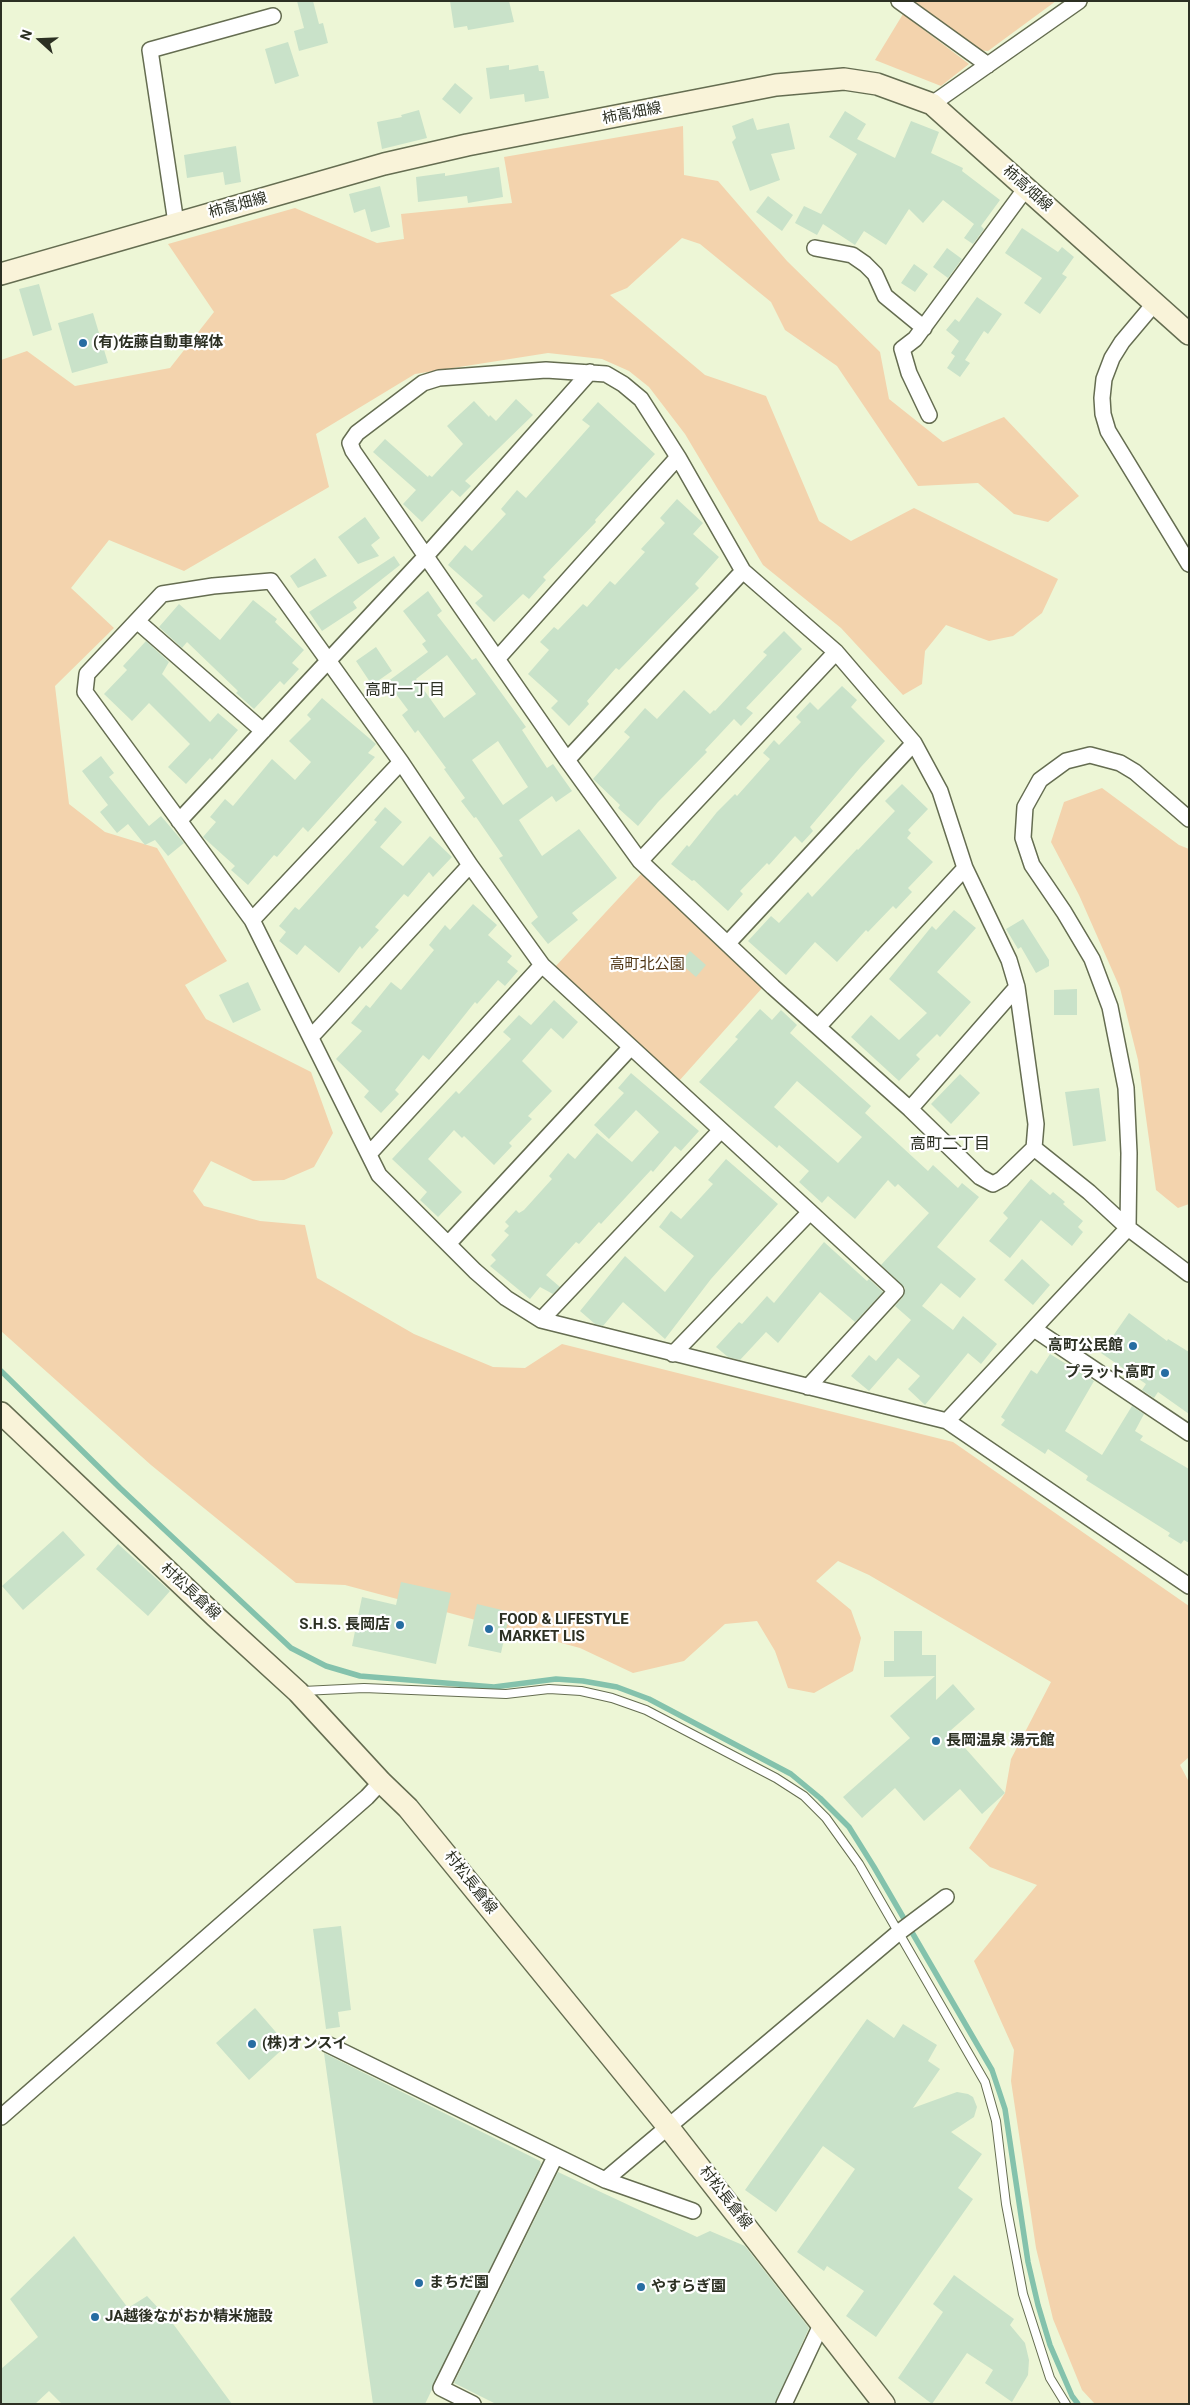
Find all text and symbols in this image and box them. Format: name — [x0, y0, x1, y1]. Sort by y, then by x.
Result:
north arrow — [15, 15, 65, 65]
text: N — [17, 27, 35, 42]
street label: 柿高畑線 — [601, 99, 663, 129]
street label: 柿高畑線 — [999, 162, 1055, 216]
street label: 柿高畑線 — [207, 190, 269, 222]
place label: (有)佐藤自動車解体 — [93, 334, 224, 352]
marker: (有)佐藤自動車解体 — [77, 337, 89, 349]
district label: 高町一丁目 — [365, 681, 445, 701]
park label: 高町北公園 — [610, 956, 684, 974]
district label: 高町二丁目 — [910, 1135, 990, 1155]
place label: 高町公民館 — [1048, 1337, 1123, 1355]
marker: 高町公民館 — [1127, 1340, 1139, 1352]
place label: プラット高町 — [1065, 1364, 1155, 1382]
marker: プラット高町 — [1159, 1367, 1171, 1379]
street label: 村松長倉線 — [156, 1560, 224, 1624]
place label: FOOD & LIFESTYLE MARKET LIS — [499, 1611, 629, 1646]
place label: S.H.S. 長岡店 — [299, 1616, 390, 1634]
marker: S.H.S. 長岡店 — [394, 1619, 406, 1631]
marker: FOOD & LIFESTYLE MARKET LIS — [483, 1623, 495, 1635]
place label: 長岡温泉 湯元館 — [946, 1732, 1055, 1750]
marker: 長岡温泉 湯元館 — [930, 1735, 942, 1747]
street label: 村松長倉線 — [440, 1848, 500, 1918]
place label: (株)オンスイ — [262, 2035, 348, 2053]
marker: (株)オンスイ — [246, 2038, 258, 2050]
street label: 村松長倉線 — [695, 2163, 755, 2233]
place label: まちだ園 — [429, 2274, 489, 2292]
marker: まちだ園 — [413, 2277, 425, 2289]
place label: やすらぎ園 — [651, 2278, 726, 2296]
marker: やすらぎ園 — [635, 2281, 647, 2293]
place label: JA越後ながおか精米施設 — [105, 2308, 273, 2326]
marker: JA越後ながおか精米施設 — [89, 2311, 101, 2323]

